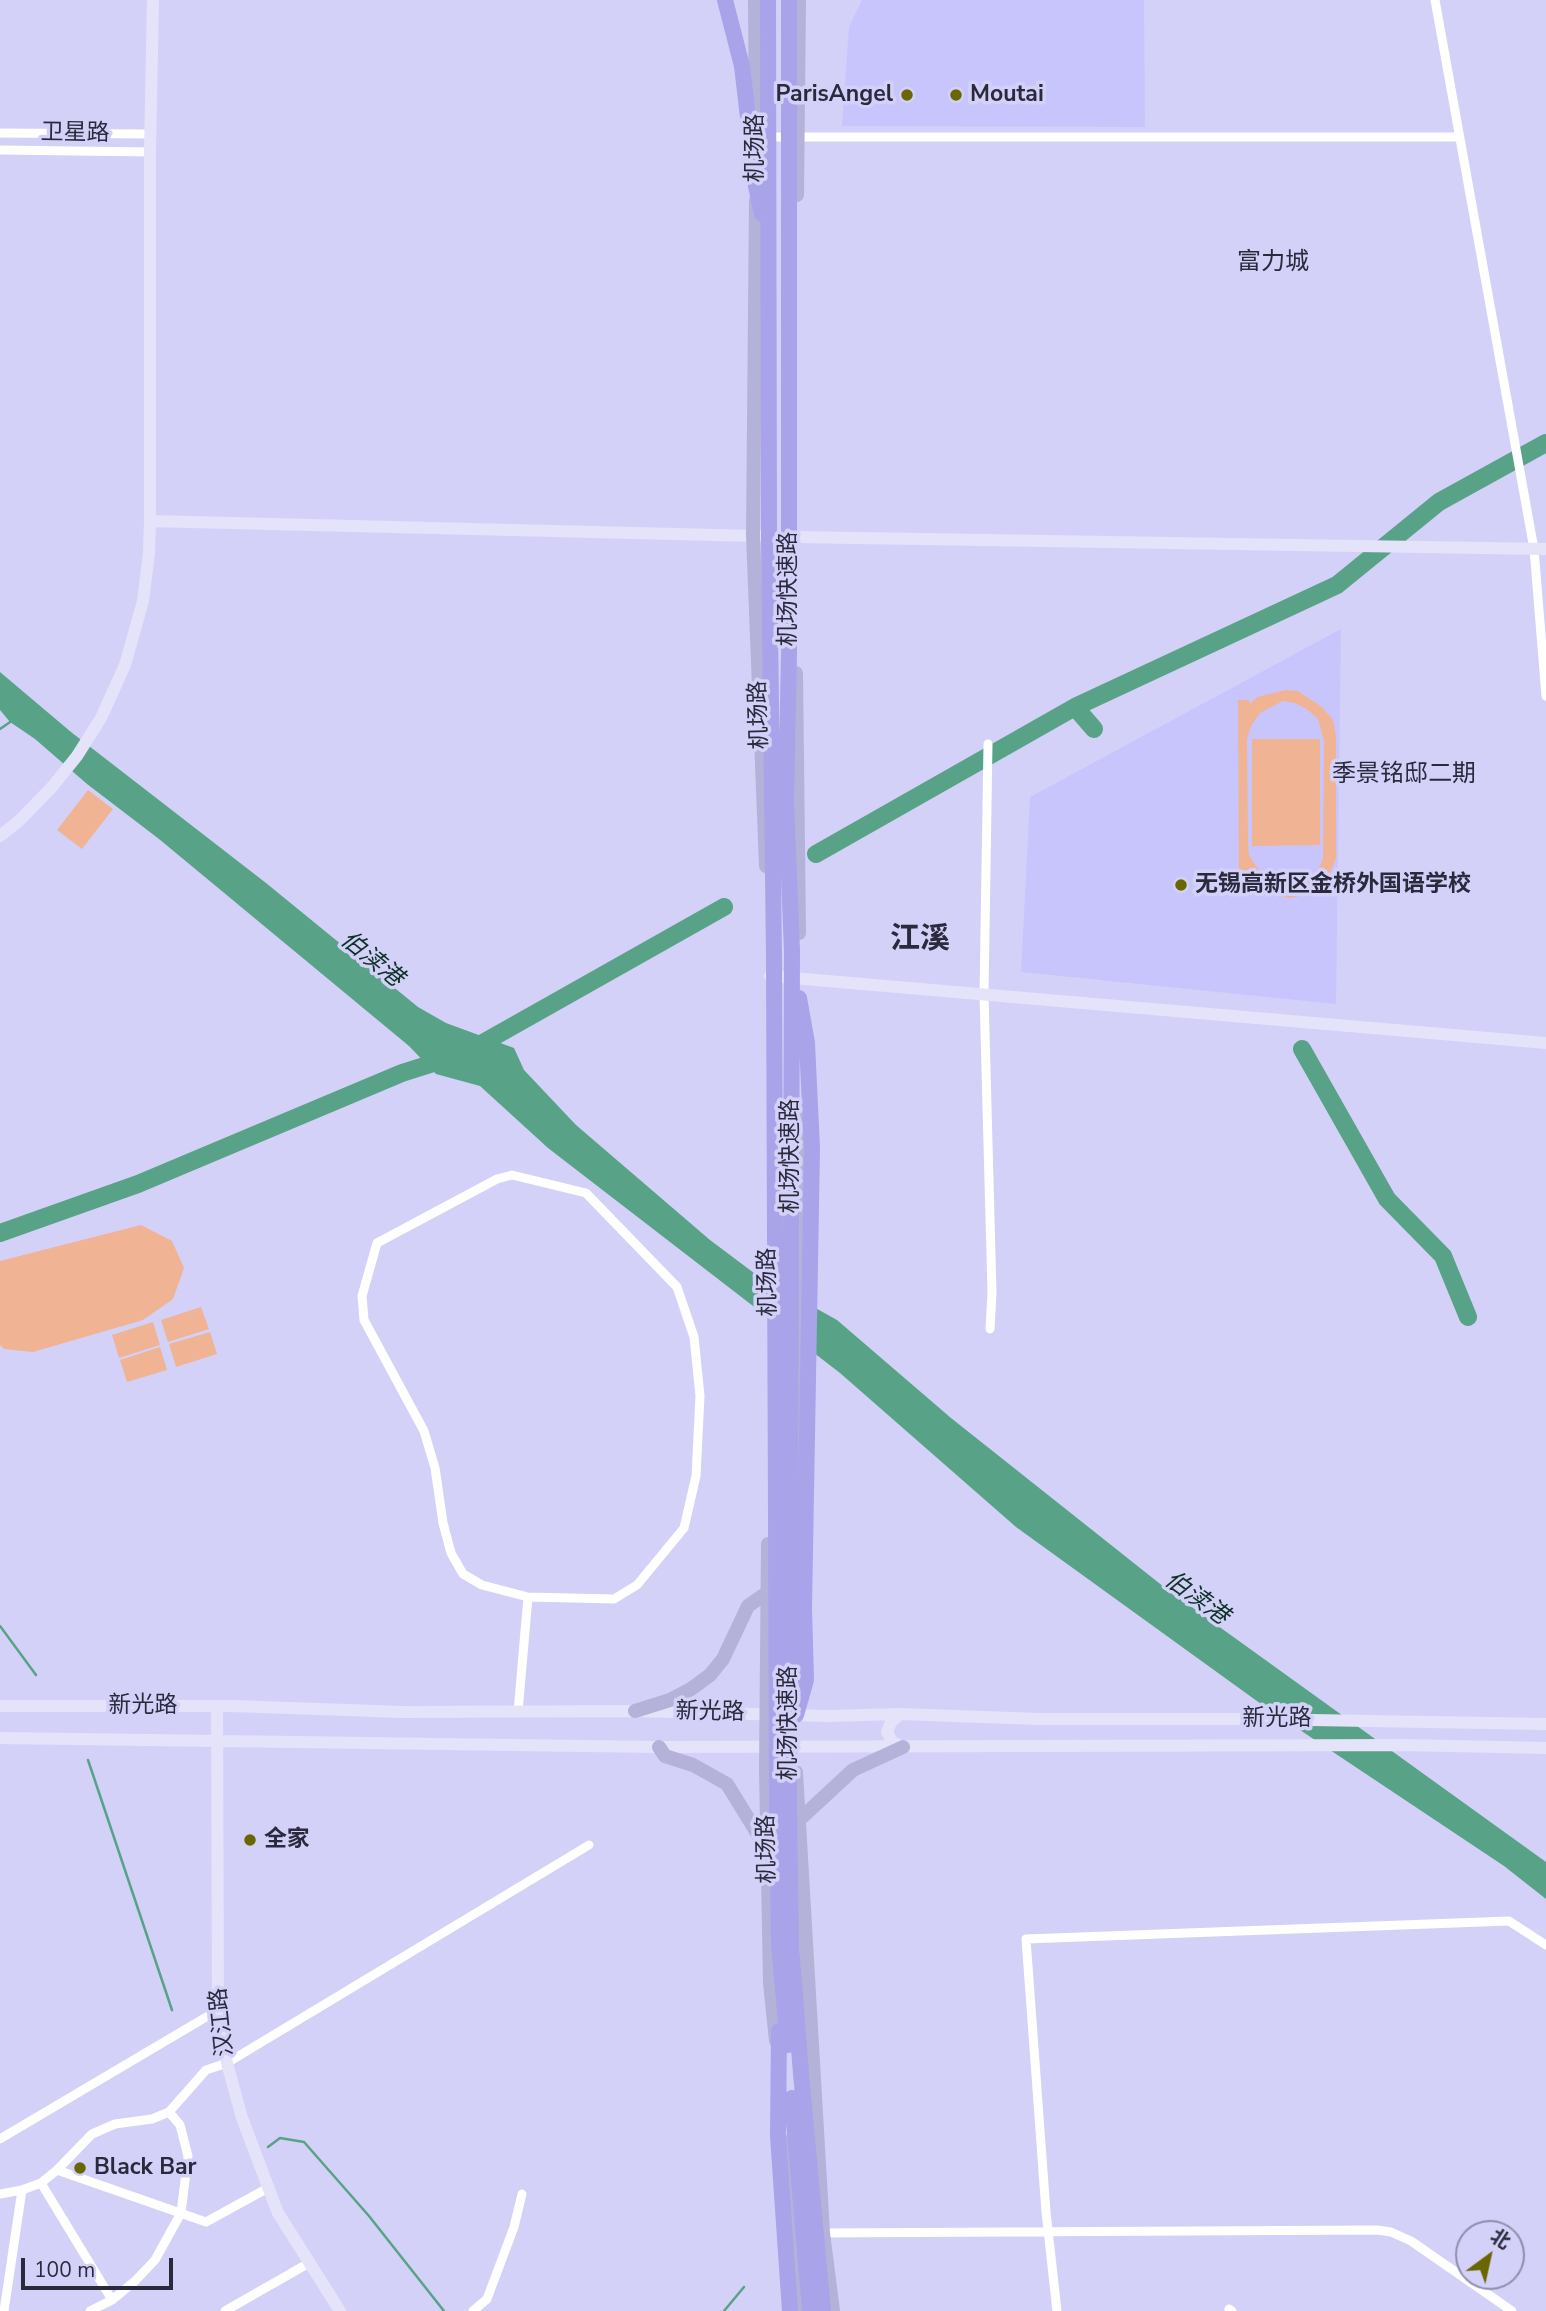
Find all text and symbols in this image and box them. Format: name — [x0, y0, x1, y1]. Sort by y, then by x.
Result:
place label: ParisAngel — [776, 81, 893, 109]
place label: Moutai — [970, 81, 1044, 109]
marker: ParisAngel — [899, 87, 915, 103]
marker: Moutai — [948, 87, 964, 103]
street label: 机场路 — [742, 114, 770, 182]
street label: 卫星路 — [40, 120, 110, 148]
district label: 富力城 — [1237, 249, 1309, 277]
street label: 机场快速路 — [775, 532, 803, 646]
street label: 机场路 — [745, 680, 775, 750]
district label: 季景铭邸二期 — [1332, 761, 1476, 789]
place label: 无锡高新区金桥外国语学校 — [1195, 871, 1471, 899]
marker: 无锡高新区金桥外国语学校 — [1173, 877, 1189, 893]
district label: 江溪 — [890, 923, 950, 959]
water label: 伯渎港 — [334, 926, 408, 994]
street label: 机场快速路 — [777, 1099, 805, 1213]
street label: 机场路 — [755, 1247, 783, 1317]
water label: 伯渎港 — [1158, 1566, 1234, 1632]
street label: 机场快速路 — [775, 1666, 803, 1780]
street label: 新光路 — [109, 1692, 177, 1720]
street label: 新光路 — [675, 1699, 745, 1727]
street label: 新光路 — [1243, 1705, 1311, 1733]
street label: 机场路 — [754, 1814, 782, 1884]
place label: 全家 — [264, 1826, 310, 1854]
marker: 全家 — [242, 1832, 258, 1848]
street label: 汉江路 — [206, 1986, 240, 2058]
place label: Black Bar — [94, 2154, 197, 2182]
marker: Black Bar — [72, 2160, 88, 2176]
north arrow — [1455, 2220, 1525, 2290]
text: 北 — [1485, 2223, 1515, 2255]
scale bar — [24, 2244, 177, 2288]
text: 100 m — [34, 2256, 95, 2284]

